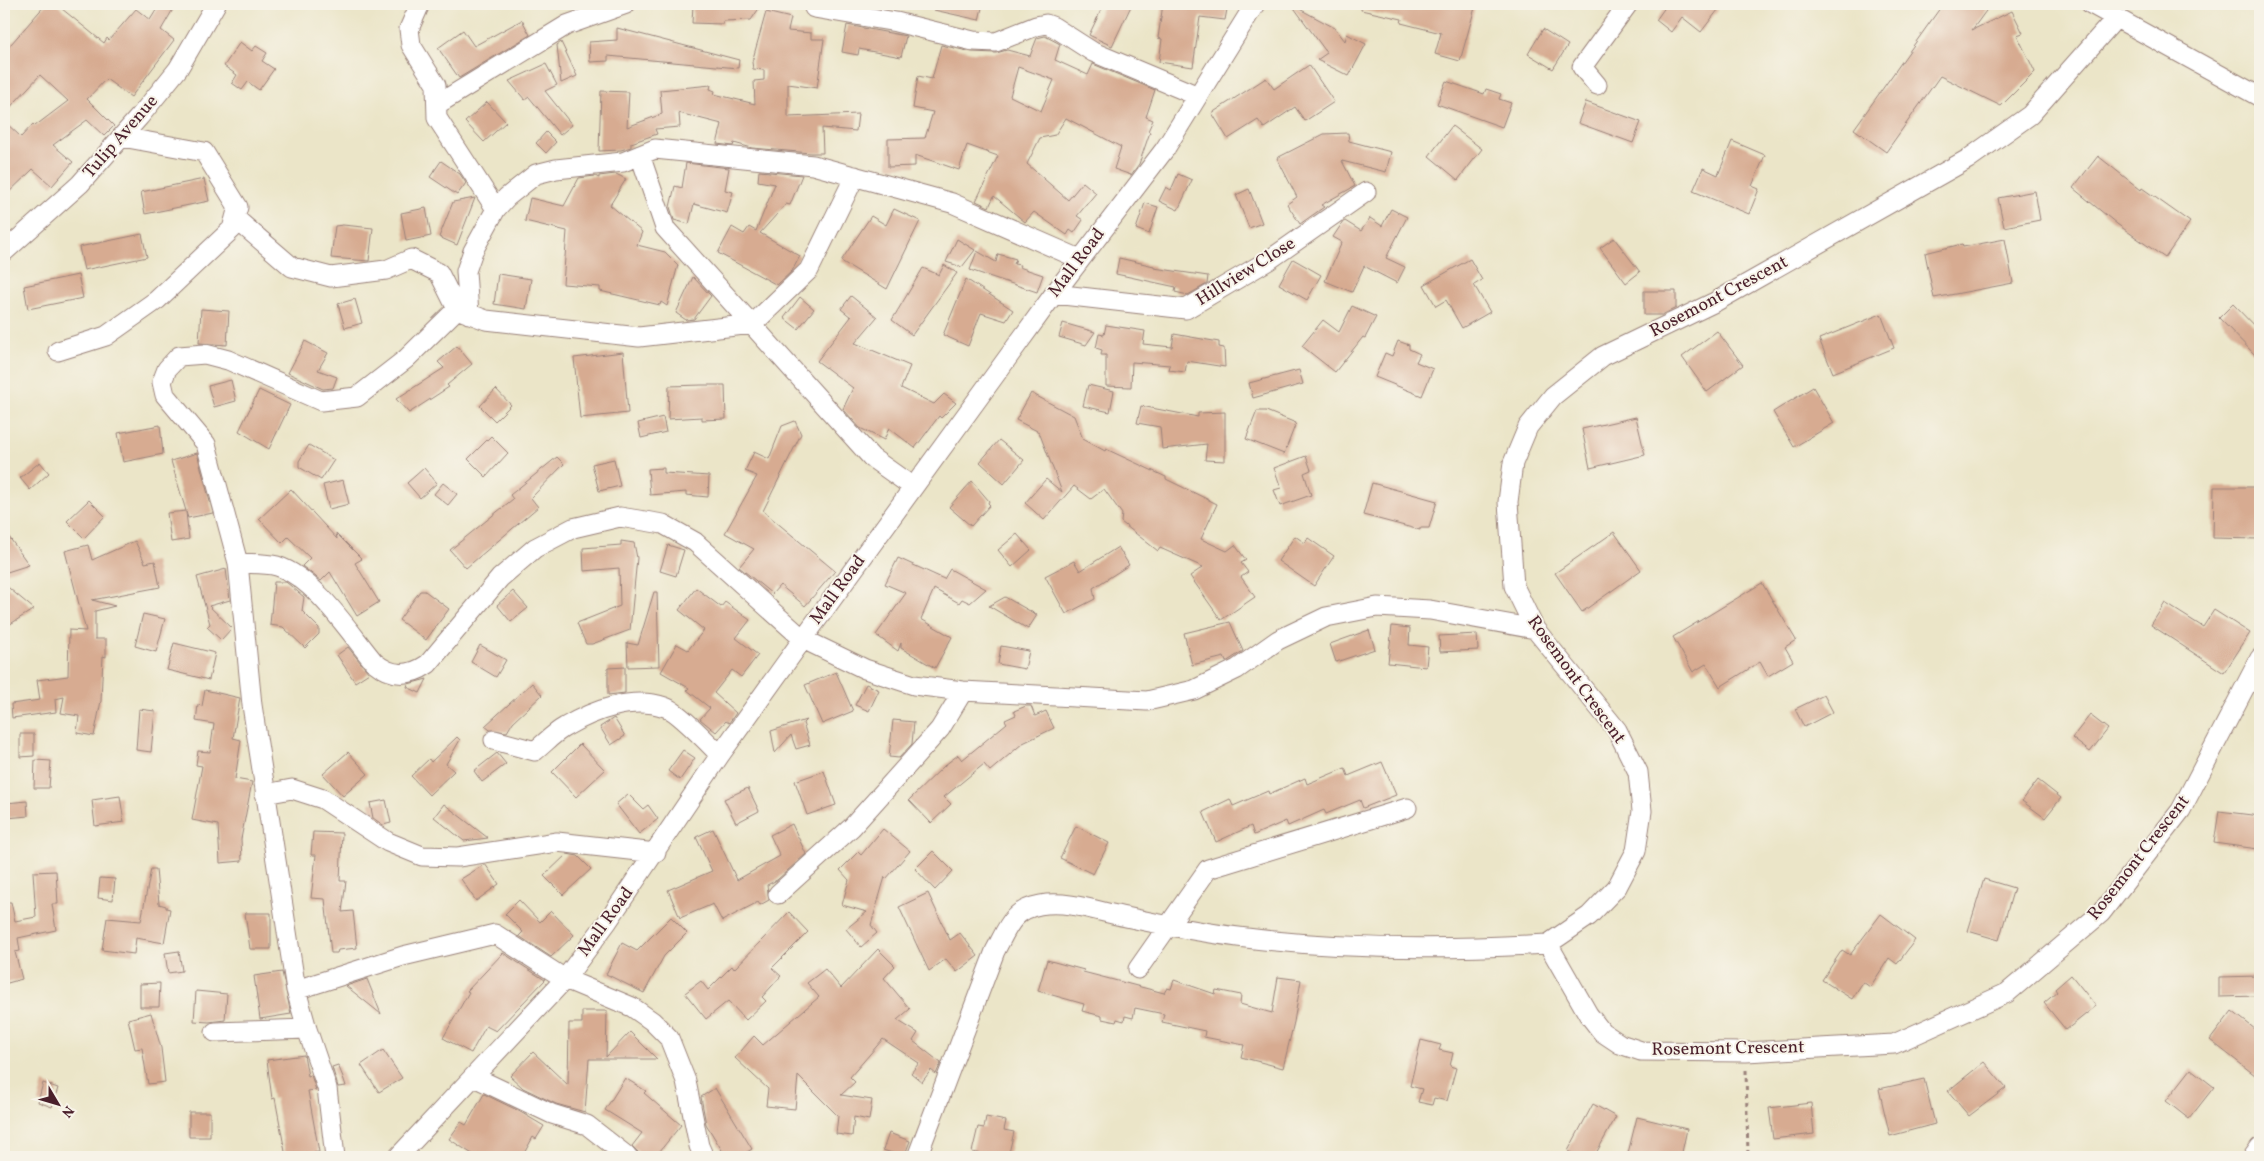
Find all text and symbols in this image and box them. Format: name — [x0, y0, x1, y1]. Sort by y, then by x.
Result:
street label: Tulip Avenue — [78, 90, 164, 184]
street label: Mall Road — [1043, 223, 1111, 303]
street label: Hillview Close — [1191, 231, 1301, 313]
street label: Rosemont Crescent — [1646, 250, 1792, 344]
street label: Mall Road — [804, 550, 872, 630]
street label: Rosemont Crescent — [1521, 611, 1631, 749]
street label: Rosemont Crescent — [2082, 790, 2196, 926]
street label: Mall Road — [572, 882, 640, 962]
street label: Rosemont Crescent — [1651, 1035, 1805, 1063]
north arrow — [32, 1078, 82, 1128]
text: N — [56, 1101, 78, 1121]

